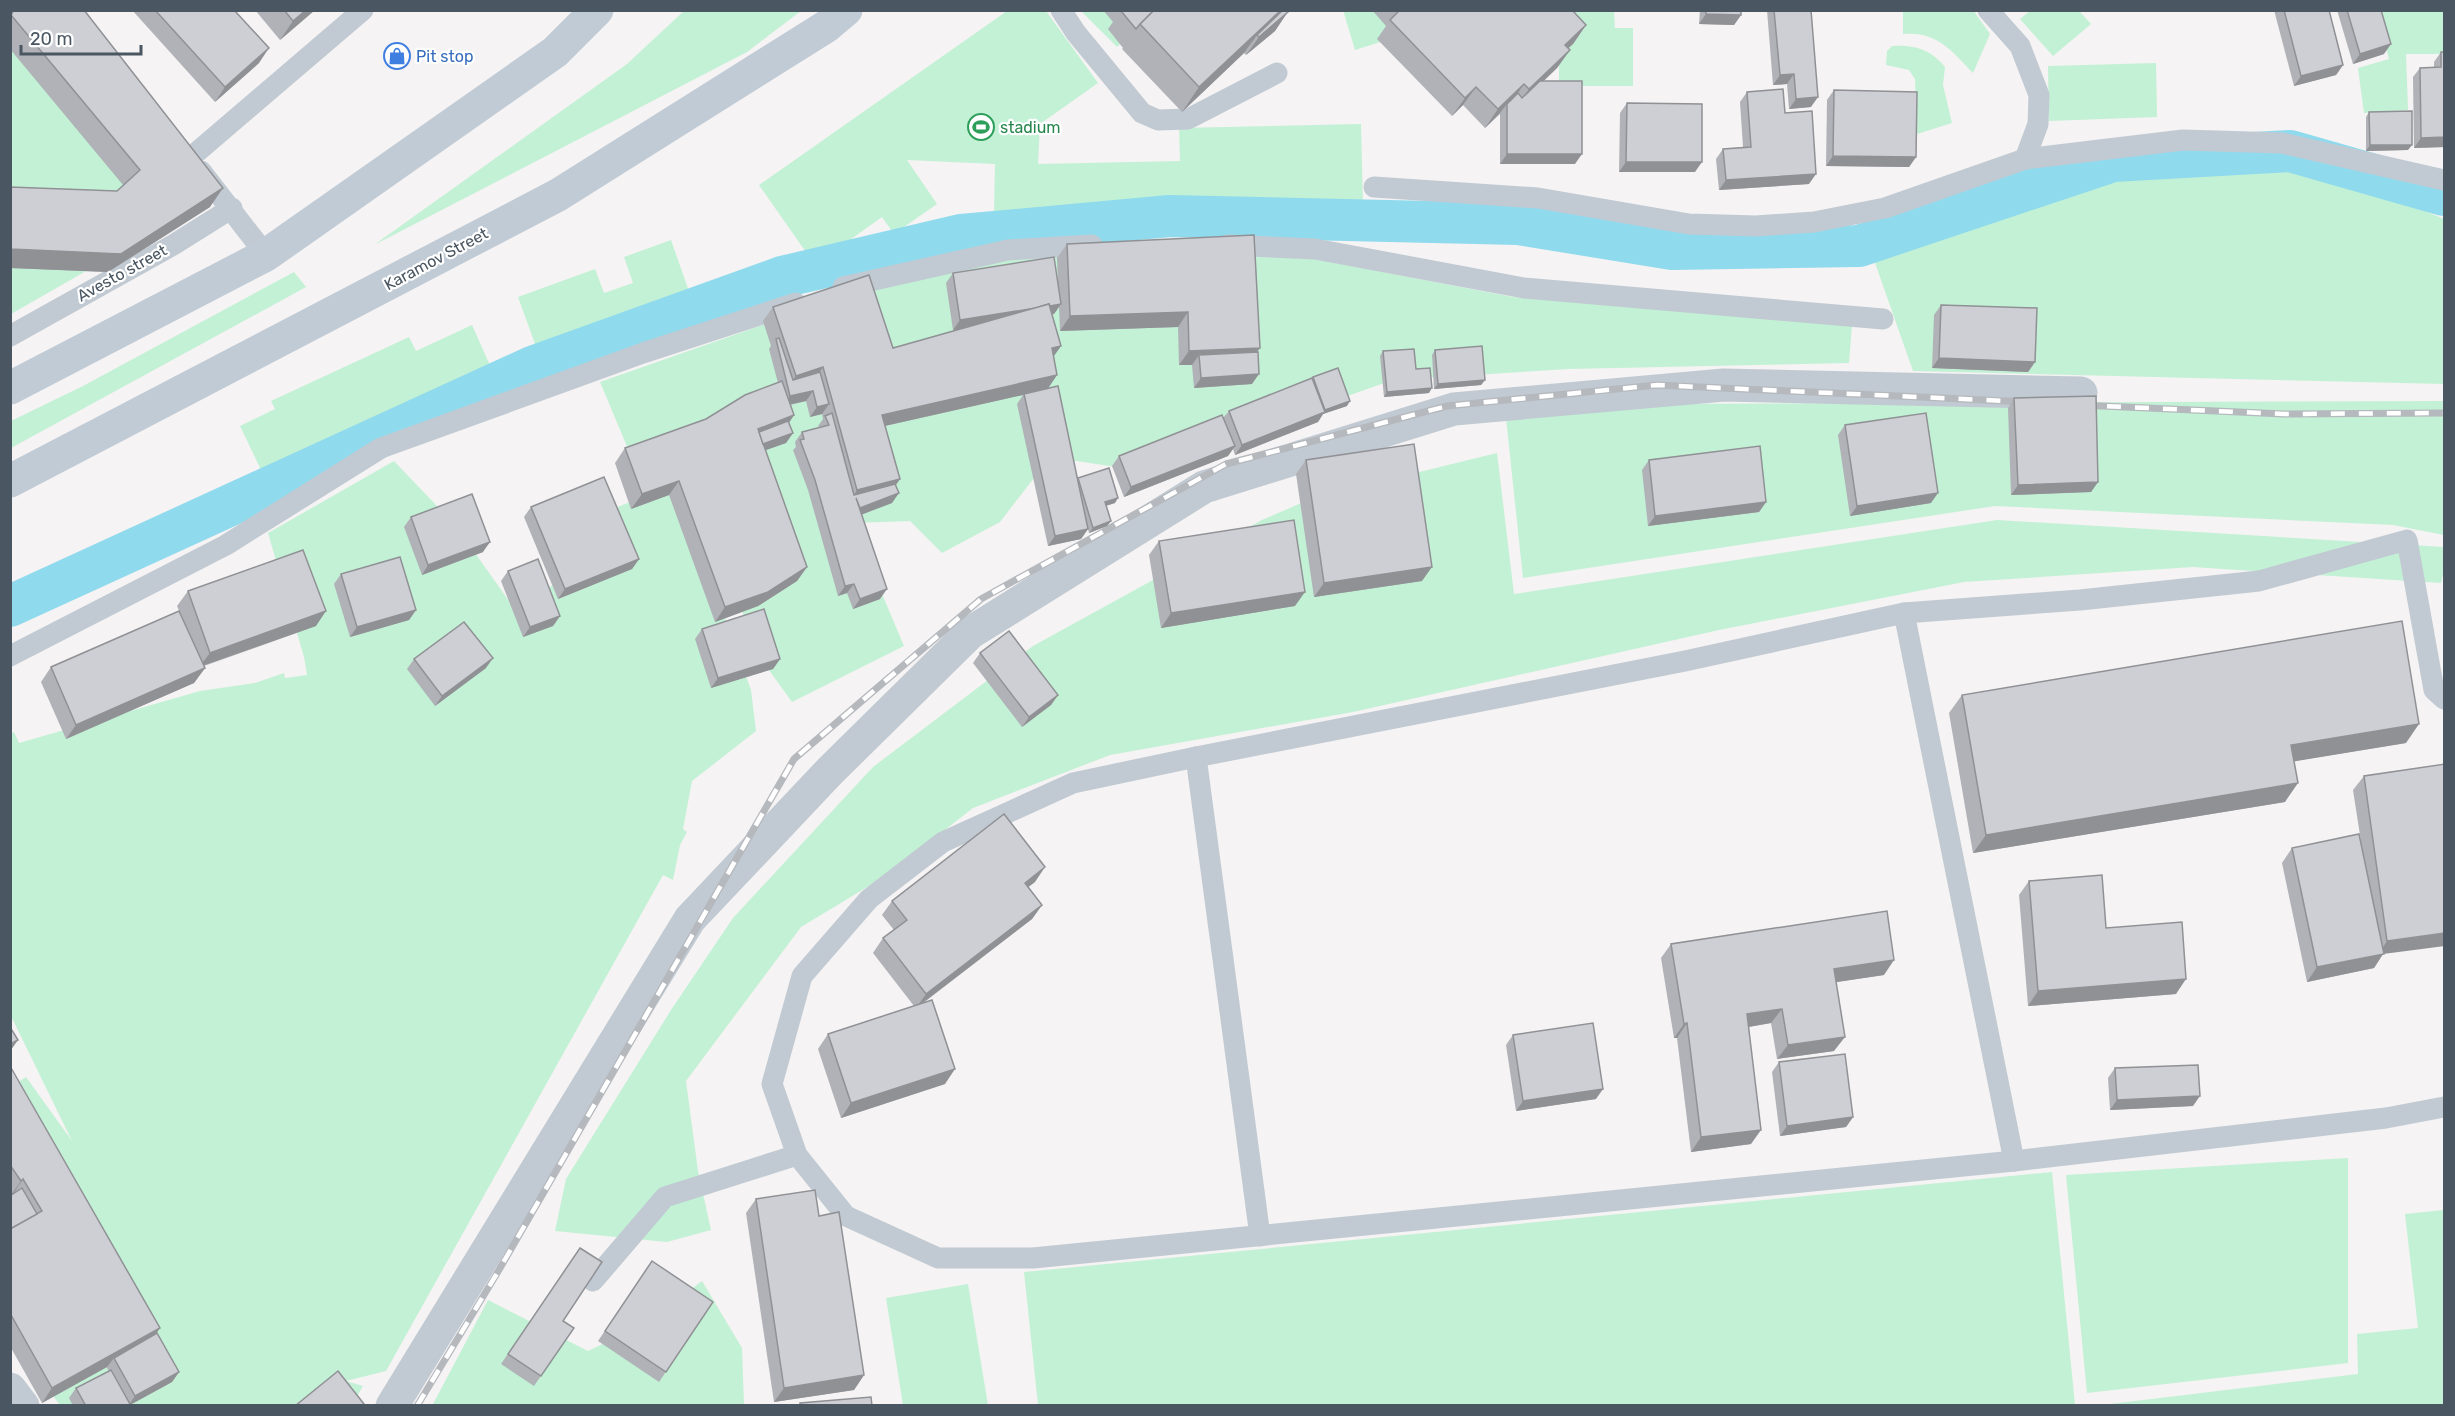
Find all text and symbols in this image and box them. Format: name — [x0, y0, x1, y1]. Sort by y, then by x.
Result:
scale bar — [21, 18, 141, 56]
text: 20 m — [30, 28, 72, 50]
shop icon: Pit stop — [382, 41, 412, 71]
place label: Pit stop — [416, 47, 473, 66]
sports icon: stadium — [966, 112, 996, 142]
place label: stadium — [1000, 118, 1060, 137]
street label: Karamov Street — [381, 224, 491, 294]
street label: Avesto street — [74, 241, 170, 305]

